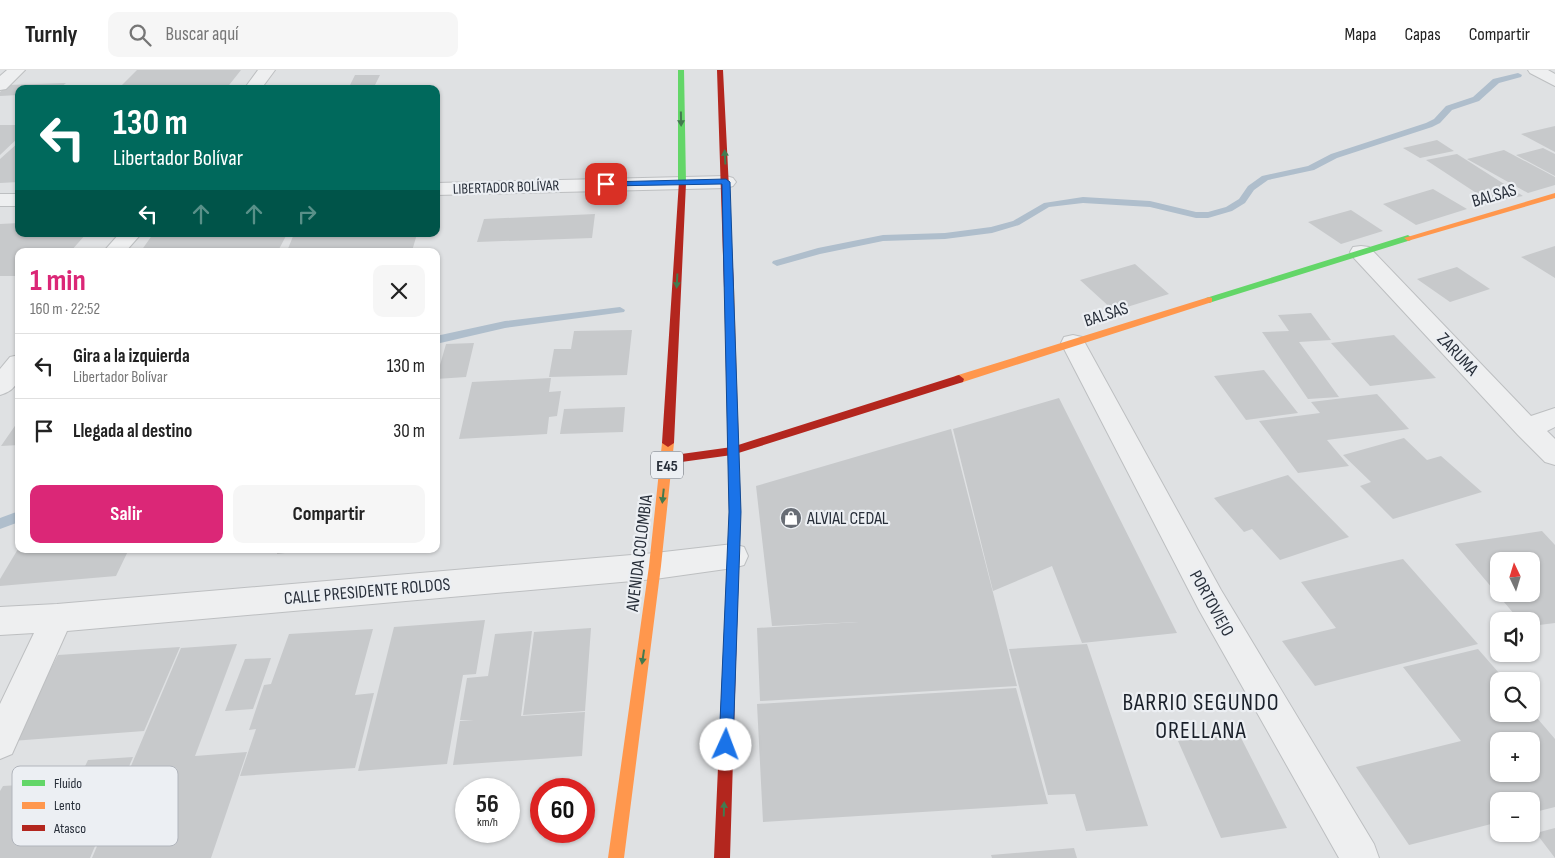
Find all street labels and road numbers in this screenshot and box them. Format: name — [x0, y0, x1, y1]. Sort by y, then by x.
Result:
street label: LIBERTADOR BOLÍVAR — [452, 176, 560, 199]
street label: BALSAS — [1469, 179, 1519, 212]
street label: BALSAS — [1081, 297, 1131, 331]
street label: ZARUMA — [1433, 329, 1483, 380]
road number: E45 — [651, 452, 683, 478]
street label: AVENIDA COLOMBIA — [622, 493, 657, 614]
street label: PORTOVIEJO — [1185, 567, 1238, 640]
street label: CALLE PRESIDENTE ROLDOS — [283, 574, 451, 609]

